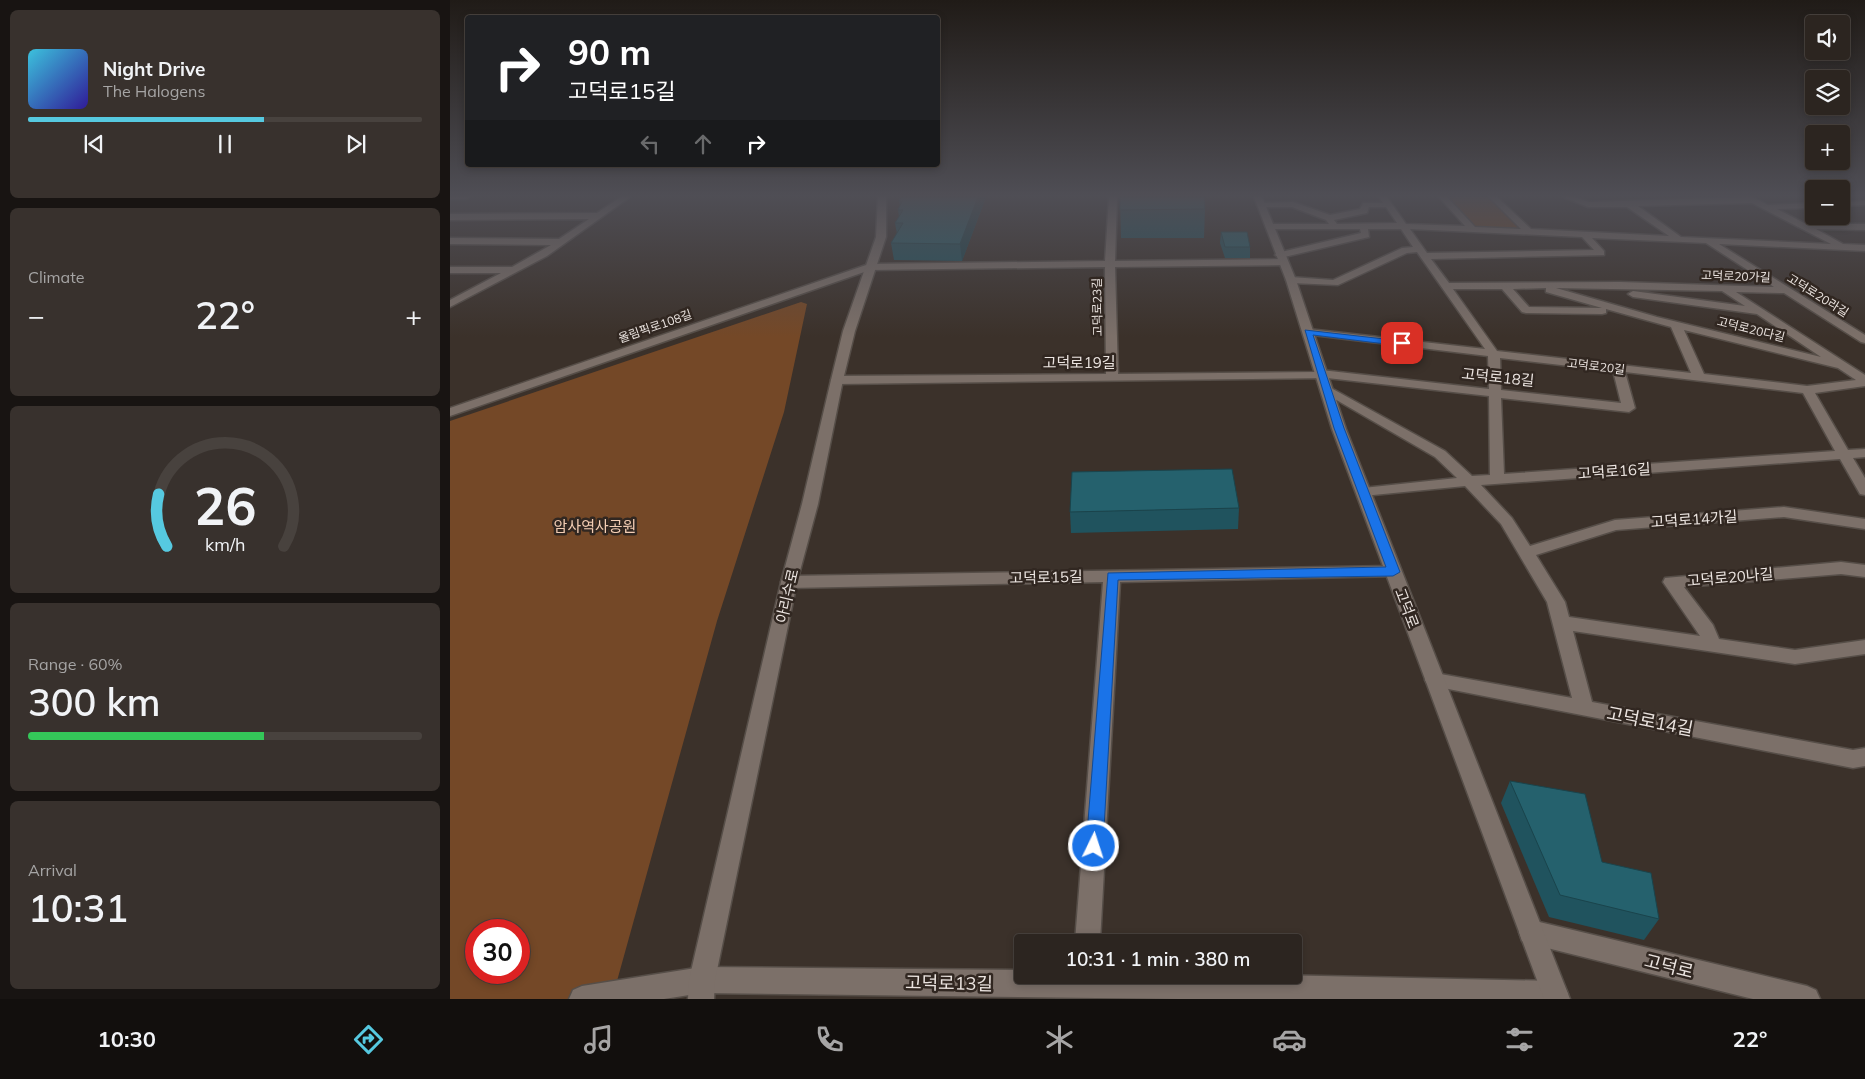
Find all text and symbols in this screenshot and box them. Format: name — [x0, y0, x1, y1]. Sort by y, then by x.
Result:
map controls — [1805, 15, 1850, 225]
button: sound — [1805, 15, 1850, 60]
text: 90 m — [568, 30, 651, 74]
icon: right — [485, 35, 550, 100]
text: Night Drive — [103, 57, 205, 81]
button: layers — [1805, 70, 1850, 115]
text: 고덕로15길 — [568, 77, 675, 105]
text: The Halogens — [103, 81, 205, 101]
button: + — [1805, 125, 1850, 170]
icon: previous — [80, 130, 108, 158]
icon: pause — [211, 130, 239, 158]
icon: next — [342, 130, 370, 158]
icon: left — [636, 130, 664, 158]
icon: ahead — [689, 130, 717, 158]
icon: right — [742, 130, 770, 158]
button: − — [1805, 180, 1850, 225]
text: Climate — [28, 267, 84, 287]
street label: 고덕로20가길 — [1701, 267, 1771, 285]
street label: 고덕로20라길 — [1785, 270, 1851, 320]
street label: 고덕로23길 — [1089, 278, 1105, 336]
text: 22° — [195, 291, 255, 339]
text: − — [28, 298, 45, 333]
text: + — [405, 298, 422, 333]
street label: 올림픽로108길 — [616, 306, 694, 346]
street label: 고덕로20다길 — [1715, 313, 1787, 345]
pin — [1381, 322, 1423, 364]
icon: arrive — [1388, 329, 1416, 357]
street label: 고덕로19길 — [1042, 353, 1116, 372]
street label: 고덕로20길 — [1566, 355, 1626, 377]
street label: 고덕로18길 — [1461, 364, 1535, 390]
street label: 고덕로16길 — [1577, 459, 1651, 483]
text: 26 — [194, 473, 256, 538]
street label: 고덕로14가길 — [1650, 506, 1738, 532]
park label: 암사역사공원 — [554, 517, 636, 536]
text: km/h — [205, 533, 245, 555]
street label: 고덕로20나길 — [1686, 564, 1774, 590]
street label: 아리수로 — [772, 567, 802, 625]
street label: 고덕로15길 — [1009, 567, 1083, 587]
street label: 고덕로 — [1391, 585, 1423, 631]
text: Range · 60% — [28, 654, 123, 674]
text: 300 km — [28, 678, 161, 726]
street label: 고덕로14길 — [1605, 701, 1695, 741]
position arrow — [1067, 819, 1119, 871]
text: Arrival — [28, 860, 77, 880]
text: 10:31 — [28, 884, 128, 932]
speed limit sign: 30 — [465, 919, 530, 984]
text: 10:31 · 1 min · 380 m — [1065, 947, 1251, 971]
street label: 고덕로 — [1642, 949, 1696, 983]
street label: 고덕로13길 — [905, 971, 993, 995]
icon: directions — [351, 1022, 386, 1057]
icon: music — [581, 1022, 616, 1057]
icon: phone — [812, 1022, 847, 1057]
icon: climate — [1042, 1022, 1077, 1057]
icon: car — [1272, 1022, 1307, 1057]
icon: filters — [1502, 1022, 1537, 1057]
text: 10:30 — [98, 1025, 156, 1053]
text: 22° — [1733, 1025, 1767, 1053]

